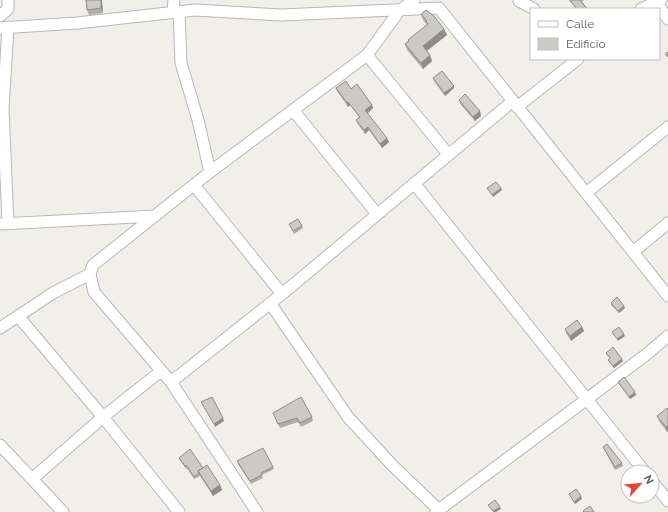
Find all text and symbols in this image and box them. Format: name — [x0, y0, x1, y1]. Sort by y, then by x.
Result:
legend — [530, 8, 660, 60]
text: Calle — [566, 17, 594, 31]
text: Edificio — [566, 37, 606, 51]
north arrow — [620, 464, 660, 504]
text: N — [641, 473, 656, 486]

